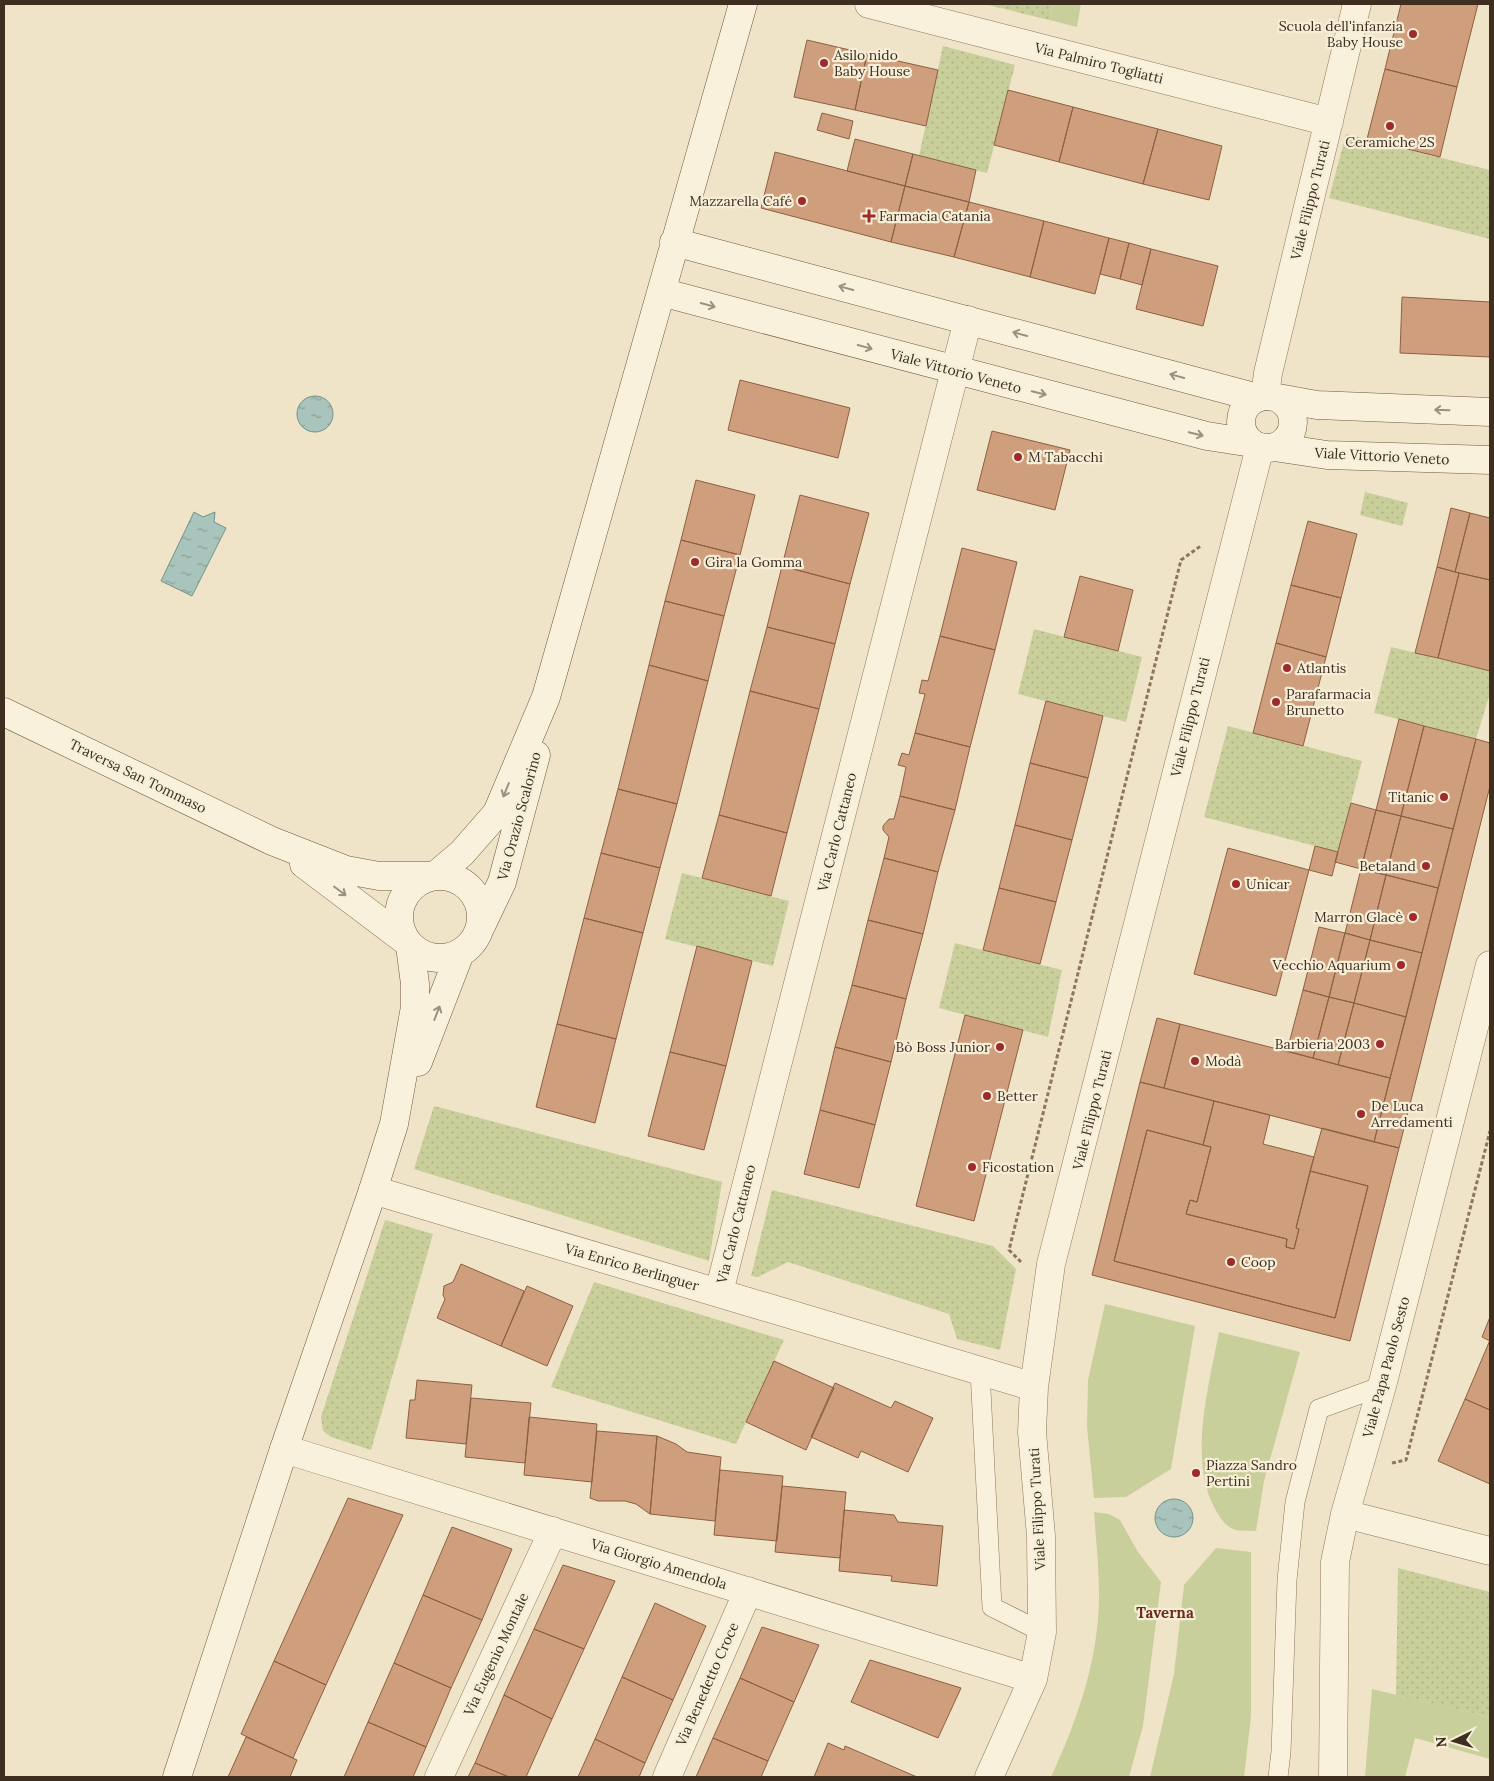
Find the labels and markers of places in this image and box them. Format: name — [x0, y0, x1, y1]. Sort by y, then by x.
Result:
place label: Scuola dell'infanzia Baby House — [1279, 17, 1403, 51]
marker: Scuola dell'infanzia Baby House — [1407, 28, 1419, 40]
place label: Asilo nido Baby House — [833, 46, 911, 80]
marker: Asilo nido Baby House — [818, 57, 830, 69]
marker: Ceramiche 2S — [1384, 120, 1396, 132]
place label: Ceramiche 2S — [1345, 133, 1435, 151]
place label: Mazzarella Café — [689, 192, 792, 210]
marker: Mazzarella Café — [796, 195, 808, 207]
place label: Farmacia Catania — [879, 207, 991, 225]
marker: Farmacia Catania — [863, 210, 875, 222]
place label: M Tabacchi — [1028, 448, 1103, 466]
marker: M Tabacchi — [1012, 451, 1024, 463]
place label: Gira la Gomma — [705, 553, 802, 571]
marker: Gira la Gomma — [689, 556, 701, 568]
place label: Atlantis — [1296, 659, 1346, 677]
marker: Atlantis — [1281, 662, 1293, 674]
place label: Parafarmacia Brunetto — [1286, 685, 1371, 719]
marker: Parafarmacia Brunetto — [1270, 696, 1282, 708]
place label: Titanic — [1388, 788, 1434, 806]
marker: Titanic — [1438, 791, 1450, 803]
place label: Betaland — [1359, 857, 1416, 875]
marker: Betaland — [1420, 860, 1432, 872]
place label: Unicar — [1246, 875, 1290, 893]
marker: Unicar — [1230, 878, 1242, 890]
place label: Marron Glacè — [1314, 908, 1403, 926]
marker: Marron Glacè — [1407, 911, 1419, 923]
place label: Vecchio Aquarium — [1272, 956, 1391, 974]
marker: Vecchio Aquarium — [1395, 959, 1407, 971]
place label: Barbieria 2003 — [1275, 1035, 1370, 1053]
place label: Bò Boss Junior — [896, 1038, 990, 1056]
marker: Barbieria 2003 — [1374, 1038, 1386, 1050]
marker: Bò Boss Junior — [994, 1041, 1006, 1053]
place label: Modà — [1205, 1052, 1242, 1070]
marker: Modà — [1189, 1055, 1201, 1067]
place label: Better — [997, 1087, 1038, 1105]
marker: Better — [981, 1090, 993, 1102]
place label: De Luca Arredamenti — [1370, 1097, 1453, 1131]
marker: De Luca Arredamenti — [1355, 1108, 1367, 1120]
place label: Ficostation — [982, 1158, 1055, 1176]
marker: Ficostation — [966, 1161, 978, 1173]
place label: Coop — [1241, 1253, 1276, 1271]
marker: Coop — [1225, 1256, 1237, 1268]
place label: Piazza Sandro Pertini — [1206, 1456, 1297, 1490]
marker: Piazza Sandro Pertini — [1190, 1467, 1202, 1479]

